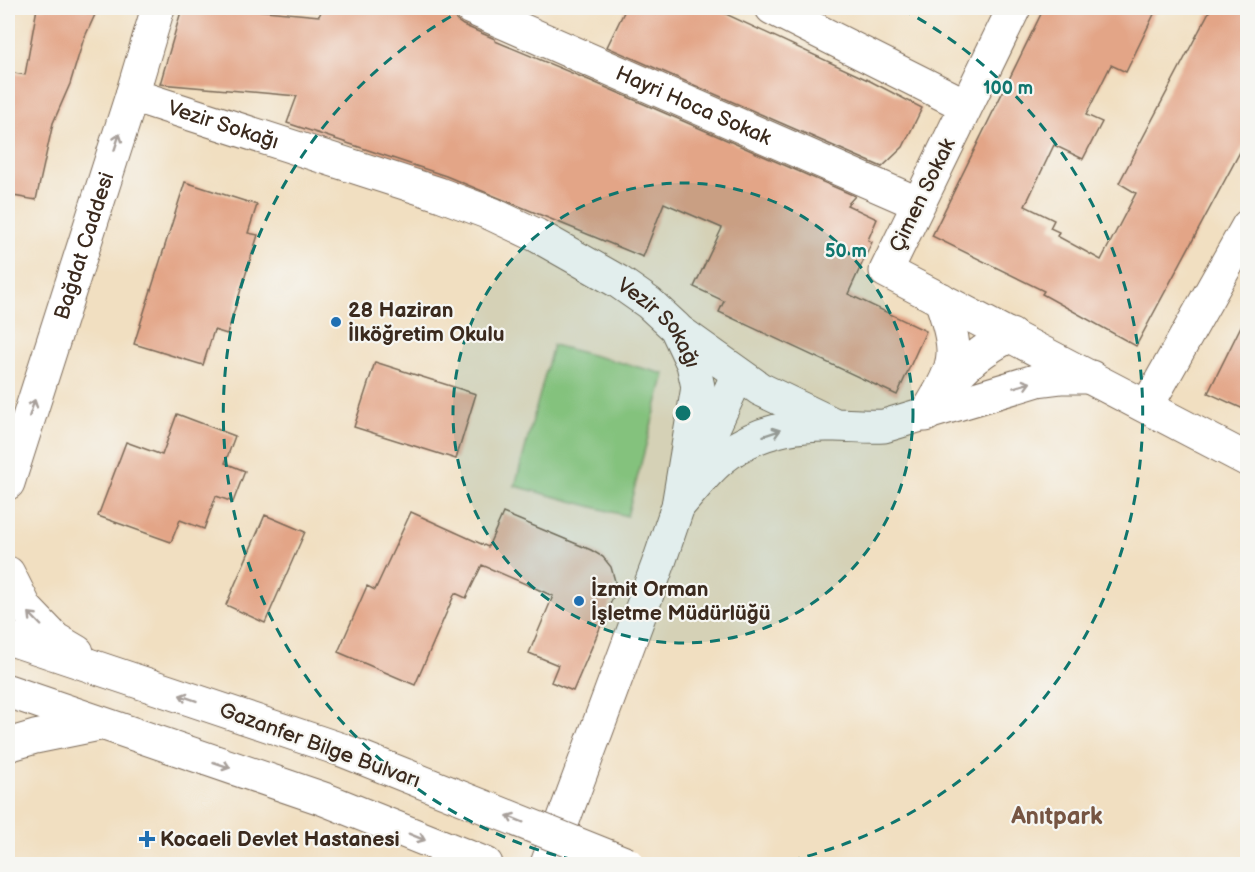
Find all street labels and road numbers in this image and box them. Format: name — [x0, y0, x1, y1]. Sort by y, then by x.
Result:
street label: Hayri Hoca Sokak — [612, 61, 776, 151]
street label: Vezir Sokağı — [165, 95, 282, 155]
street label: Çimen Sokak — [884, 134, 961, 256]
street label: Bağdat Caddesi — [49, 169, 120, 323]
street label: Vezir Sokağı — [612, 273, 705, 370]
street label: Gazanfer Bilge Bulvarı — [216, 697, 424, 793]

